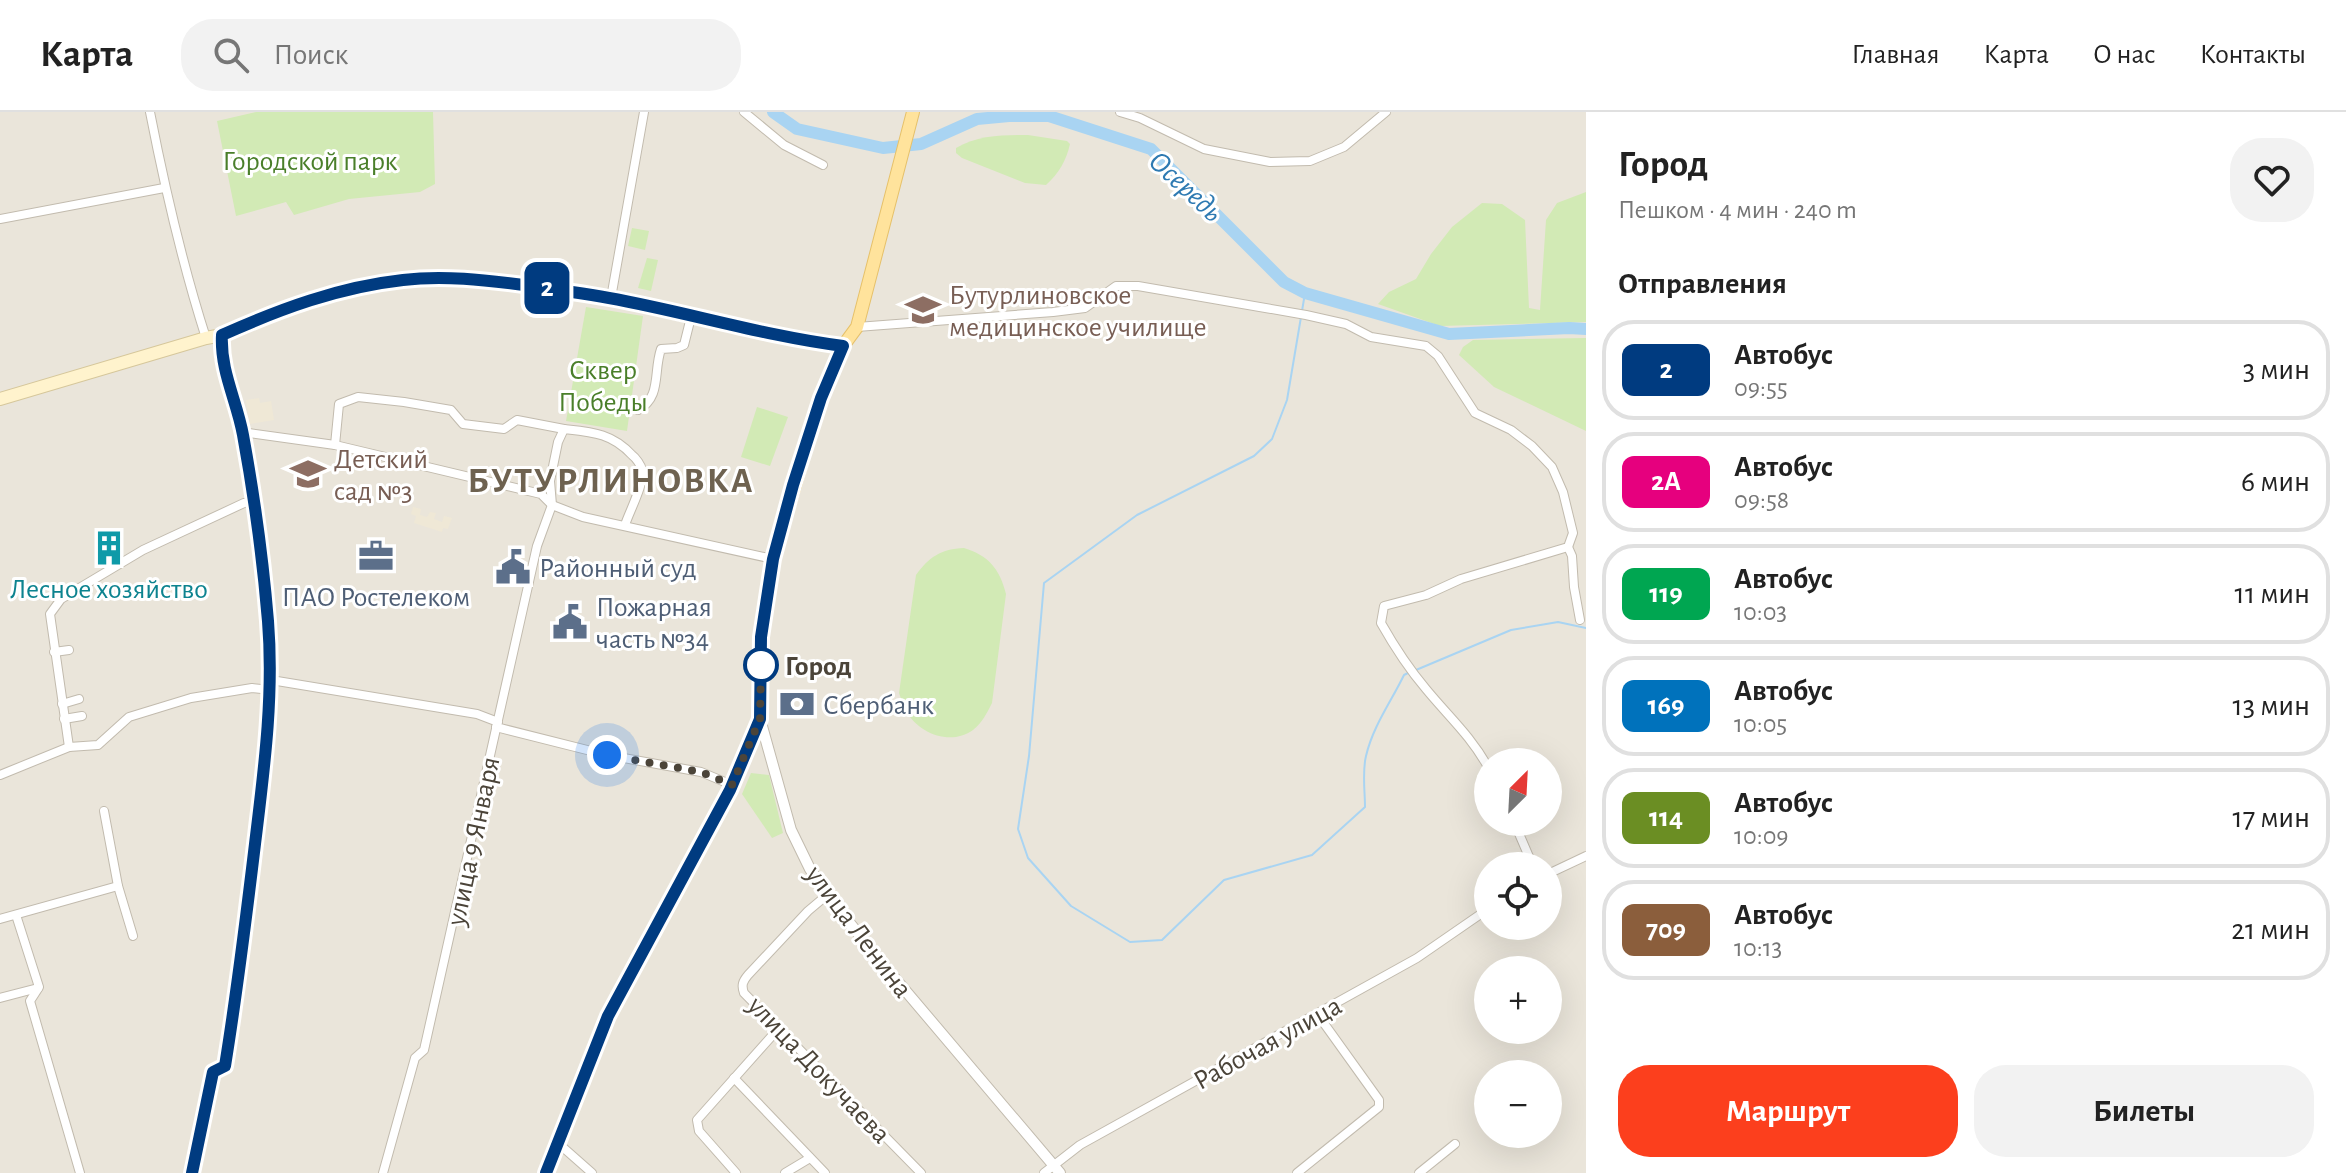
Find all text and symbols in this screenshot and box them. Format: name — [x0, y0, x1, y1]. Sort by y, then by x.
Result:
search box — [181, 19, 741, 91]
icon: search — [209, 33, 253, 77]
text: Карта — [40, 36, 133, 74]
text: Поиск — [273, 40, 348, 70]
text: Главная — [1851, 41, 1939, 69]
text: Карта — [1983, 41, 2049, 69]
text: О нас — [2093, 41, 2156, 69]
text: Контакты — [2200, 41, 2306, 69]
button: heart — [2230, 138, 2314, 222]
water label: Осередь — [1143, 145, 1228, 228]
text: Город — [1618, 146, 1708, 184]
park label: Городской парк — [223, 148, 398, 176]
text: Пешком · 4 мин · 240 m — [1618, 197, 1857, 223]
line badge: 2 — [521, 262, 573, 314]
text: Отправления — [1618, 269, 1787, 299]
text: 2 — [540, 274, 554, 302]
place label: Бутурлиновское медицинское училище — [949, 282, 1207, 342]
school or university icon: Бутурлиновское медицинское училище — [904, 291, 942, 329]
text: Автобус — [1734, 340, 1833, 370]
text: 3 мин — [2243, 355, 2310, 385]
text: 2 — [1659, 356, 1673, 384]
park label: Сквер Победы — [558, 357, 648, 417]
text: 09:55 — [1734, 375, 1788, 401]
place label: Детский сад №3 — [334, 446, 428, 506]
text: Автобус — [1734, 452, 1833, 482]
school or university icon: Детский сад №3 — [289, 455, 327, 493]
district label: БУТУРЛИНОВКА — [467, 463, 755, 499]
text: 6 мин — [2241, 467, 2310, 497]
text: 2А — [1651, 468, 1681, 496]
text: 09:58 — [1734, 487, 1789, 513]
building icon: Лесное хозяйство — [90, 529, 128, 567]
office icon: ПАО Ростелеком — [357, 537, 395, 575]
public building icon: Районный суд — [494, 548, 532, 586]
place label: Районный суд — [539, 555, 697, 583]
text: Автобус — [1734, 564, 1833, 594]
place label: Лесное хозяйство — [10, 576, 208, 604]
text: 11 мин — [2235, 579, 2310, 609]
text: 119 — [1649, 580, 1683, 608]
place label: ПАО Ростелеком — [282, 584, 470, 612]
place label: Пожарная часть №34 — [596, 594, 712, 654]
text: 10:03 — [1734, 599, 1787, 625]
public building icon: Пожарная часть №34 — [551, 603, 589, 641]
marker: Город — [744, 648, 778, 682]
place label: Город — [785, 653, 852, 681]
text: Автобус — [1734, 676, 1833, 706]
bank icon: Сбербанк — [778, 685, 816, 723]
text: 13 мин — [2233, 691, 2310, 721]
place label: Сбербанк — [823, 692, 934, 720]
text: 169 — [1647, 692, 1685, 720]
text: 10:05 — [1734, 711, 1787, 737]
your location — [587, 735, 627, 775]
north arrow — [1474, 748, 1562, 836]
map controls — [1474, 748, 1562, 1148]
street label: улица 9 Января — [442, 754, 506, 929]
text: Автобус — [1734, 788, 1833, 818]
text: 17 мин — [2232, 803, 2310, 833]
text: 114 — [1649, 804, 1683, 832]
text: 10:09 — [1734, 823, 1789, 849]
button: locate — [1474, 852, 1562, 940]
street label: улица Ленина — [799, 860, 917, 1004]
text: Автобус — [1734, 900, 1833, 930]
text: 21 мин — [2231, 915, 2310, 945]
text: 709 — [1646, 916, 1686, 944]
text: 10:13 — [1734, 935, 1782, 961]
button: + — [1474, 956, 1562, 1044]
street label: улица Докучаева — [741, 991, 895, 1149]
street label: Рабочая улица — [1189, 992, 1347, 1096]
button: − — [1474, 1060, 1562, 1148]
button: Маршрут — [1618, 1065, 1958, 1157]
button: Билеты — [1974, 1065, 2314, 1157]

